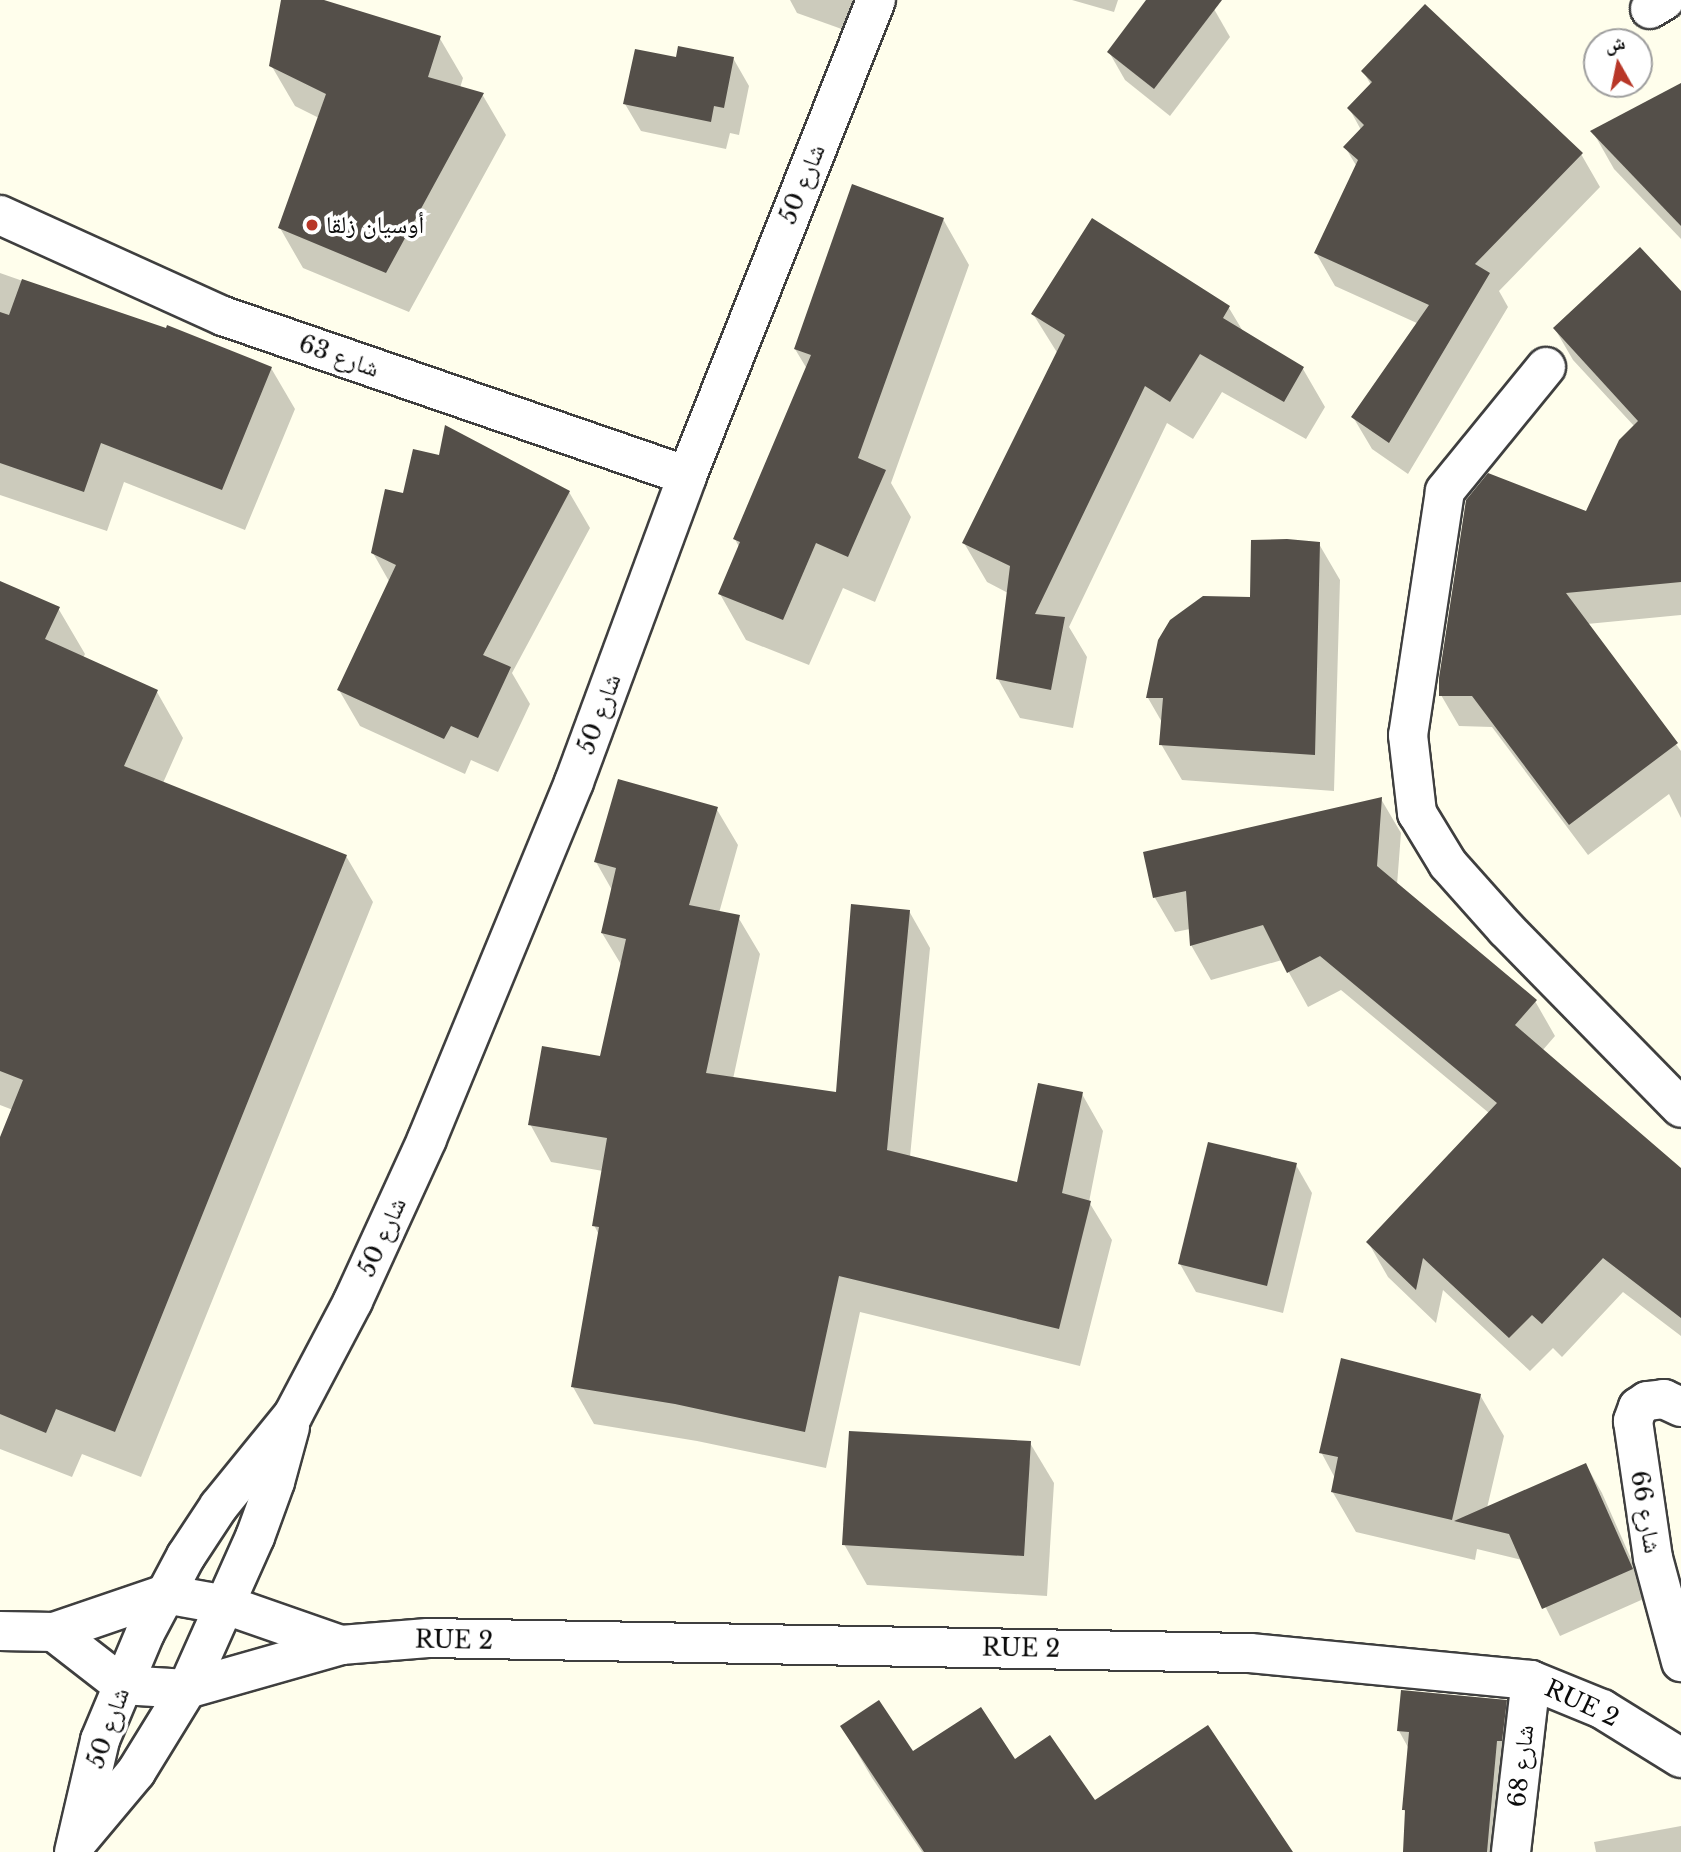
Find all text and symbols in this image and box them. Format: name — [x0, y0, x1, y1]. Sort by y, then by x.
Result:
north arrow — [1583, 28, 1653, 98]
text: ش — [1603, 31, 1627, 57]
street label: شارع 50 — [773, 140, 831, 228]
place label: أوسيان زلقا — [326, 211, 424, 239]
marker: أوسيان زلقا — [304, 217, 320, 233]
street label: شارع 63 — [295, 329, 383, 383]
street label: شارع 50 — [571, 670, 627, 758]
street label: شارع 50 — [352, 1193, 412, 1281]
street label: شارع 66 — [1625, 1468, 1667, 1556]
street label: RUE 2 — [415, 1625, 493, 1655]
street label: RUE 2 — [982, 1633, 1060, 1663]
street label: RUE 2 — [1540, 1673, 1624, 1733]
street label: شارع 50 — [81, 1684, 135, 1772]
street label: شارع 68 — [1502, 1723, 1540, 1809]

